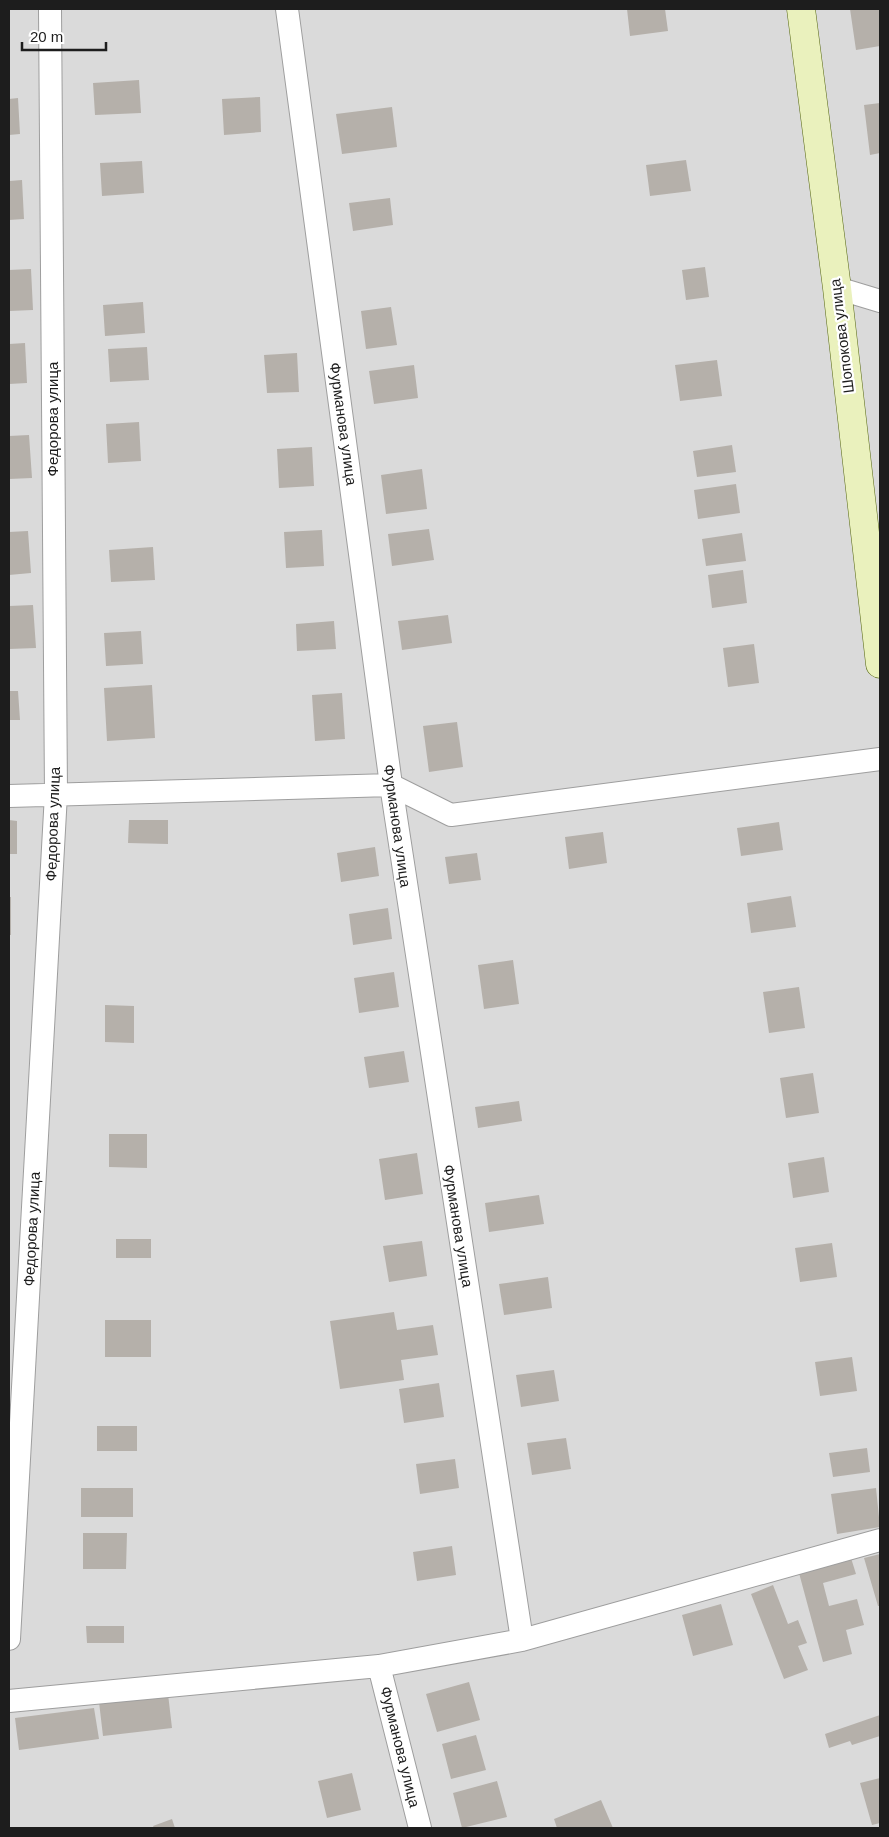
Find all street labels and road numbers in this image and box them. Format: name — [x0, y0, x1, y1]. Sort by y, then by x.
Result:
street label: Шопокова улица — [826, 277, 857, 394]
street label: Федорова улица — [44, 361, 61, 476]
street label: Фурманова улица — [326, 361, 361, 487]
street label: Фурманова улица — [380, 763, 415, 889]
street label: Федорова улица — [42, 766, 63, 882]
street label: Фурманова улица — [440, 1163, 477, 1289]
street label: Федорова улица — [20, 1171, 43, 1287]
street label: Фурманова улица — [377, 1685, 424, 1810]

